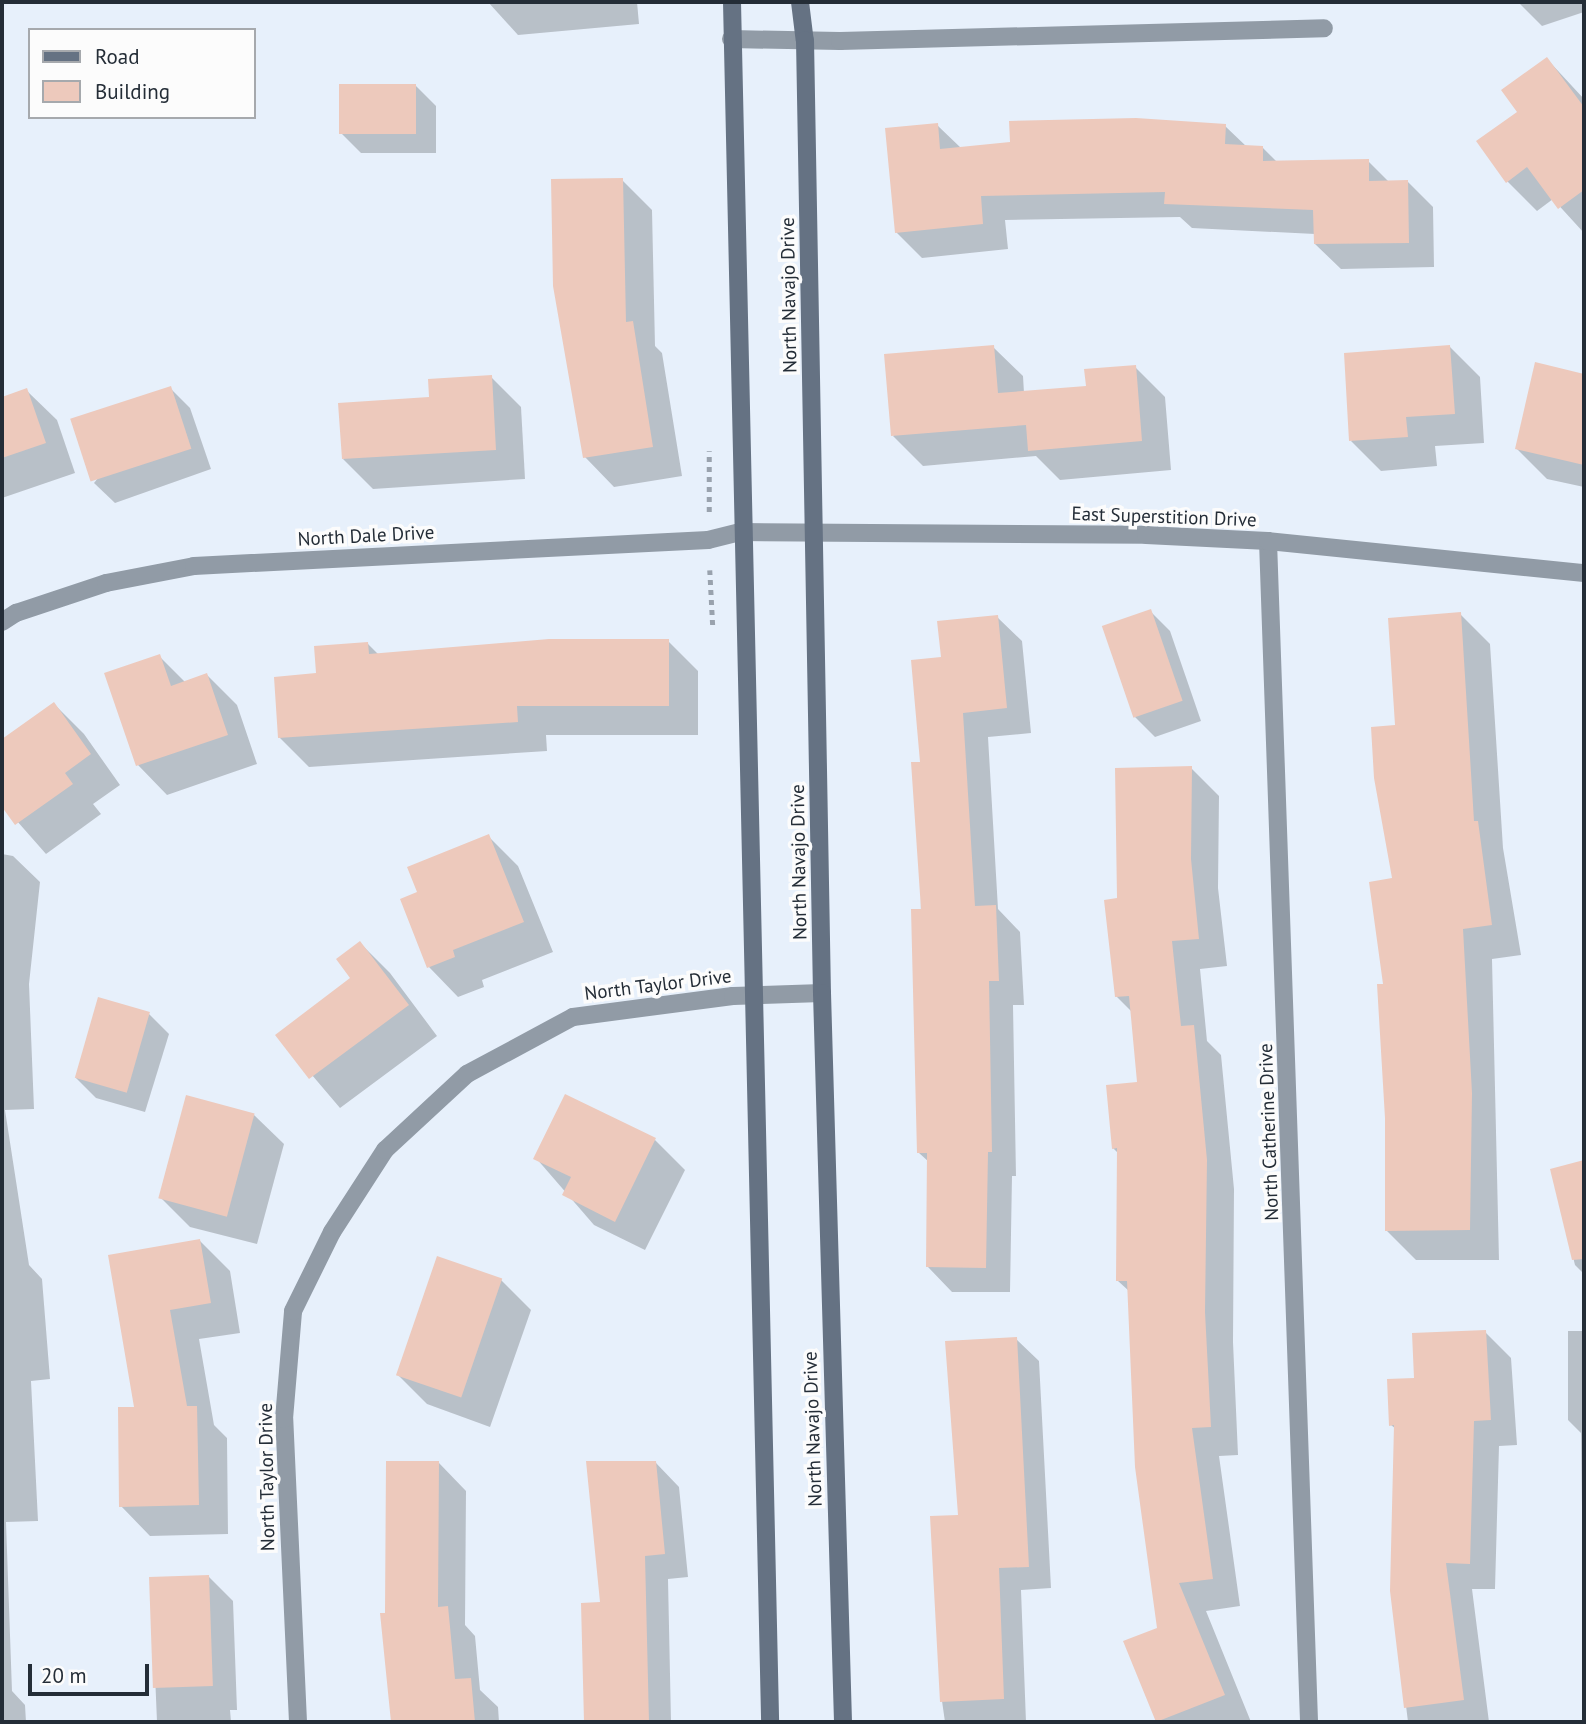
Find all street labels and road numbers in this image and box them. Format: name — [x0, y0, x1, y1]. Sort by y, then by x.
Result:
street label: North Navajo Drive — [776, 217, 802, 373]
street label: East Superstition Drive — [1071, 502, 1257, 532]
street label: North Dale Drive — [297, 521, 435, 551]
street label: North Navajo Drive — [786, 784, 812, 940]
street label: North Taylor Drive — [583, 965, 733, 1005]
street label: North Catherine Drive — [1255, 1043, 1283, 1221]
street label: North Navajo Drive — [799, 1351, 827, 1507]
street label: North Taylor Drive — [254, 1403, 280, 1551]

